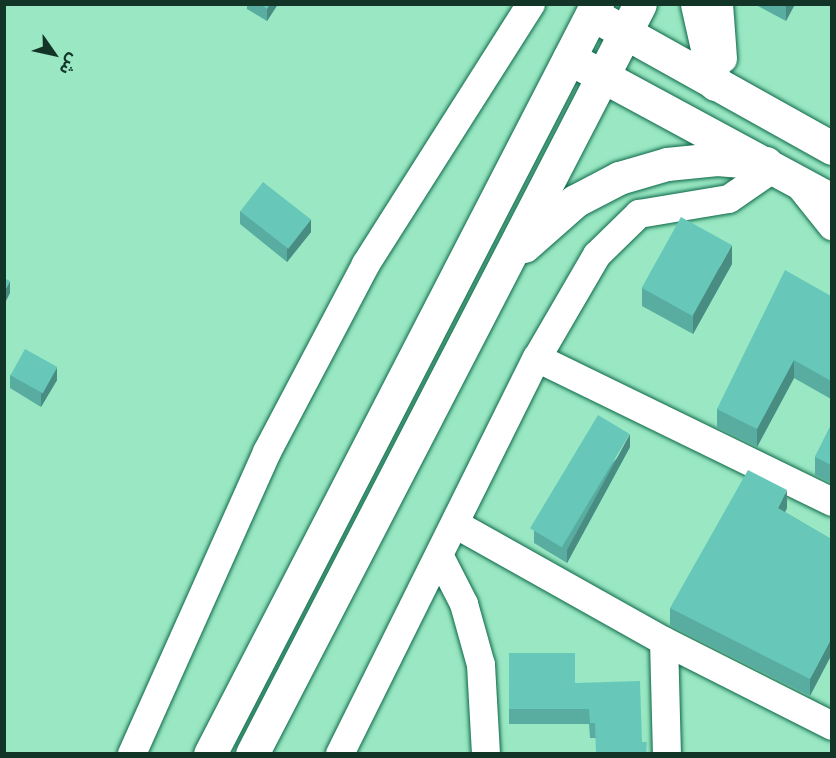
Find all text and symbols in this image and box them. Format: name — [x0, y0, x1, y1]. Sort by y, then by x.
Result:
north arrow — [24, 24, 84, 84]
text: ش — [55, 50, 83, 79]

